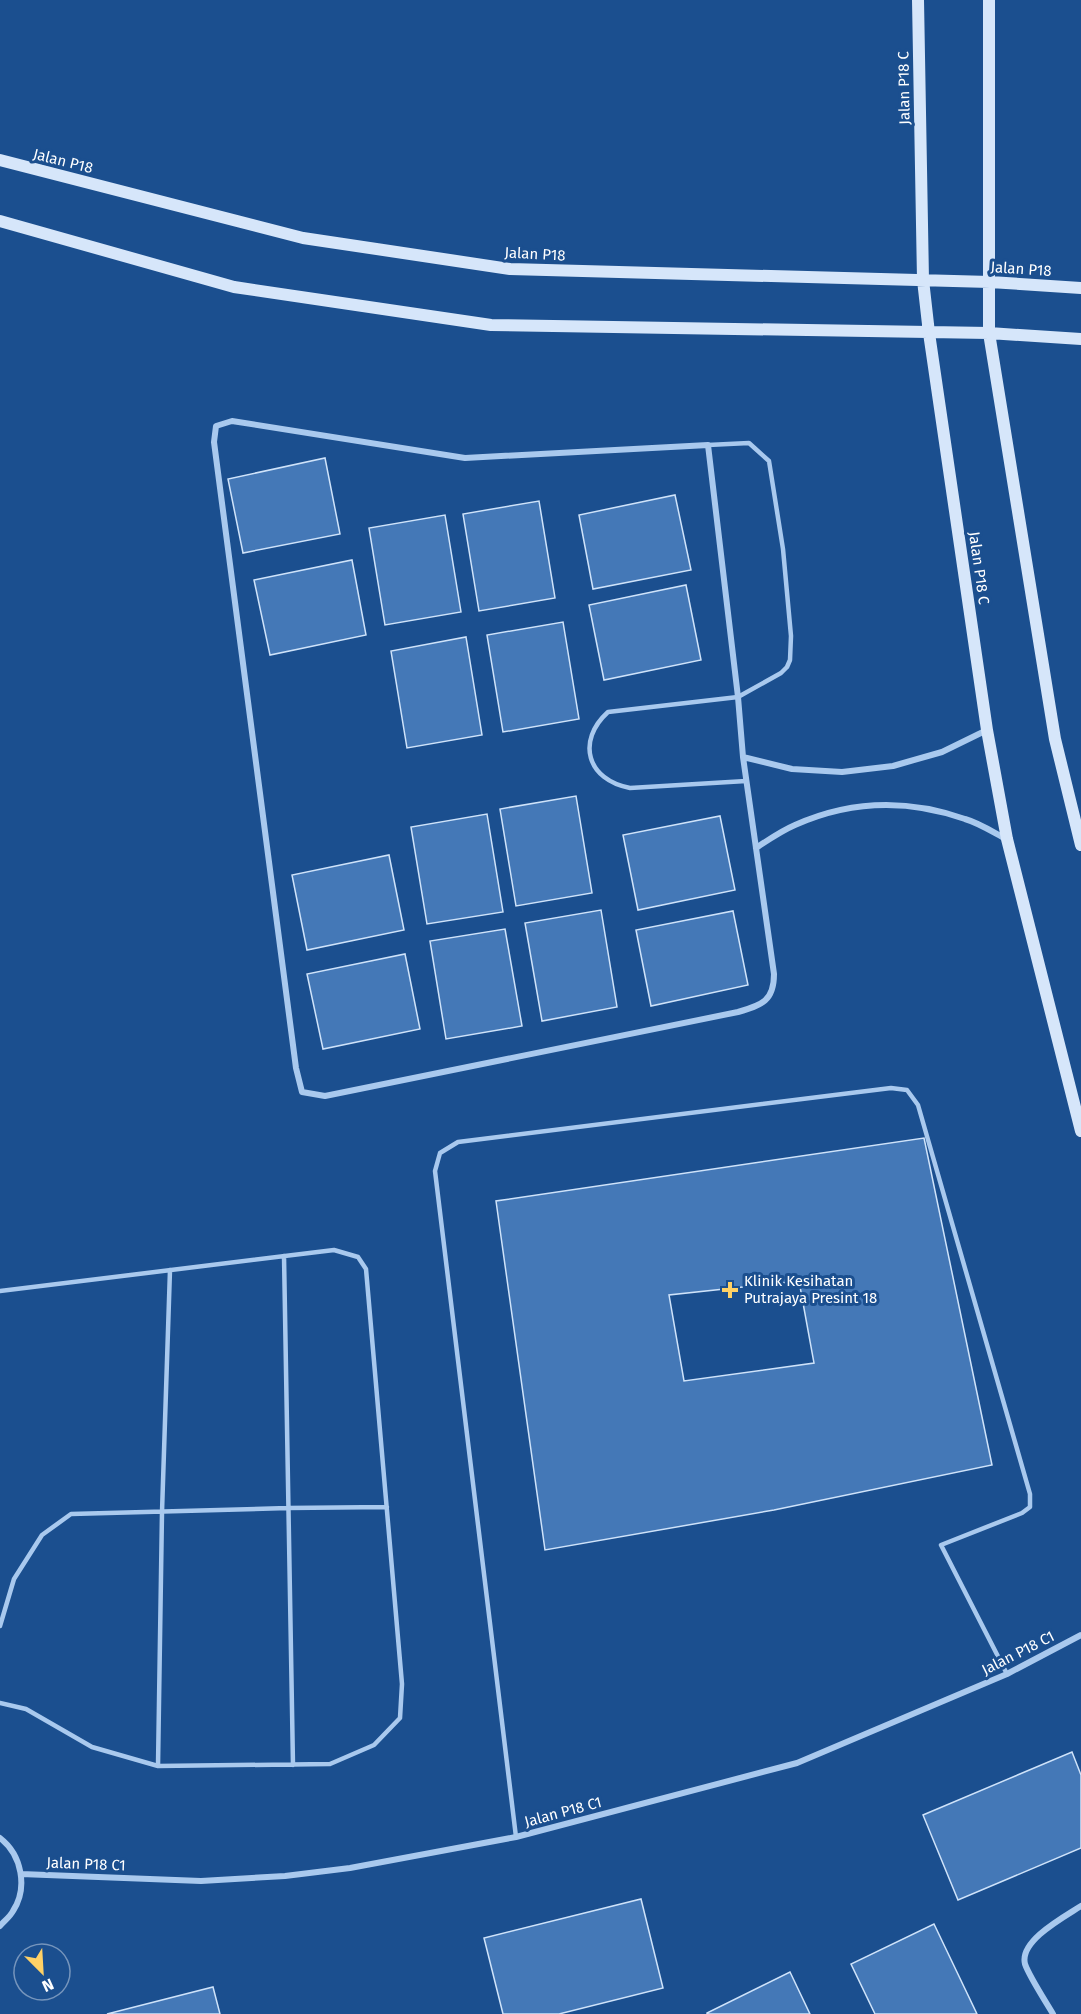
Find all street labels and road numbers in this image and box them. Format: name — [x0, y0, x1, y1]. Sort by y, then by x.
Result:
street label: Jalan P18 C — [894, 51, 914, 125]
street label: Jalan P18 — [31, 145, 95, 177]
street label: Jalan P18 — [504, 243, 566, 265]
street label: Jalan P18 — [990, 258, 1052, 280]
street label: Jalan P18 C — [965, 530, 993, 606]
street label: Jalan P18 C1 — [979, 1627, 1057, 1679]
street label: Jalan P18 C1 — [522, 1793, 604, 1831]
street label: Jalan P18 C1 — [46, 1854, 126, 1874]

